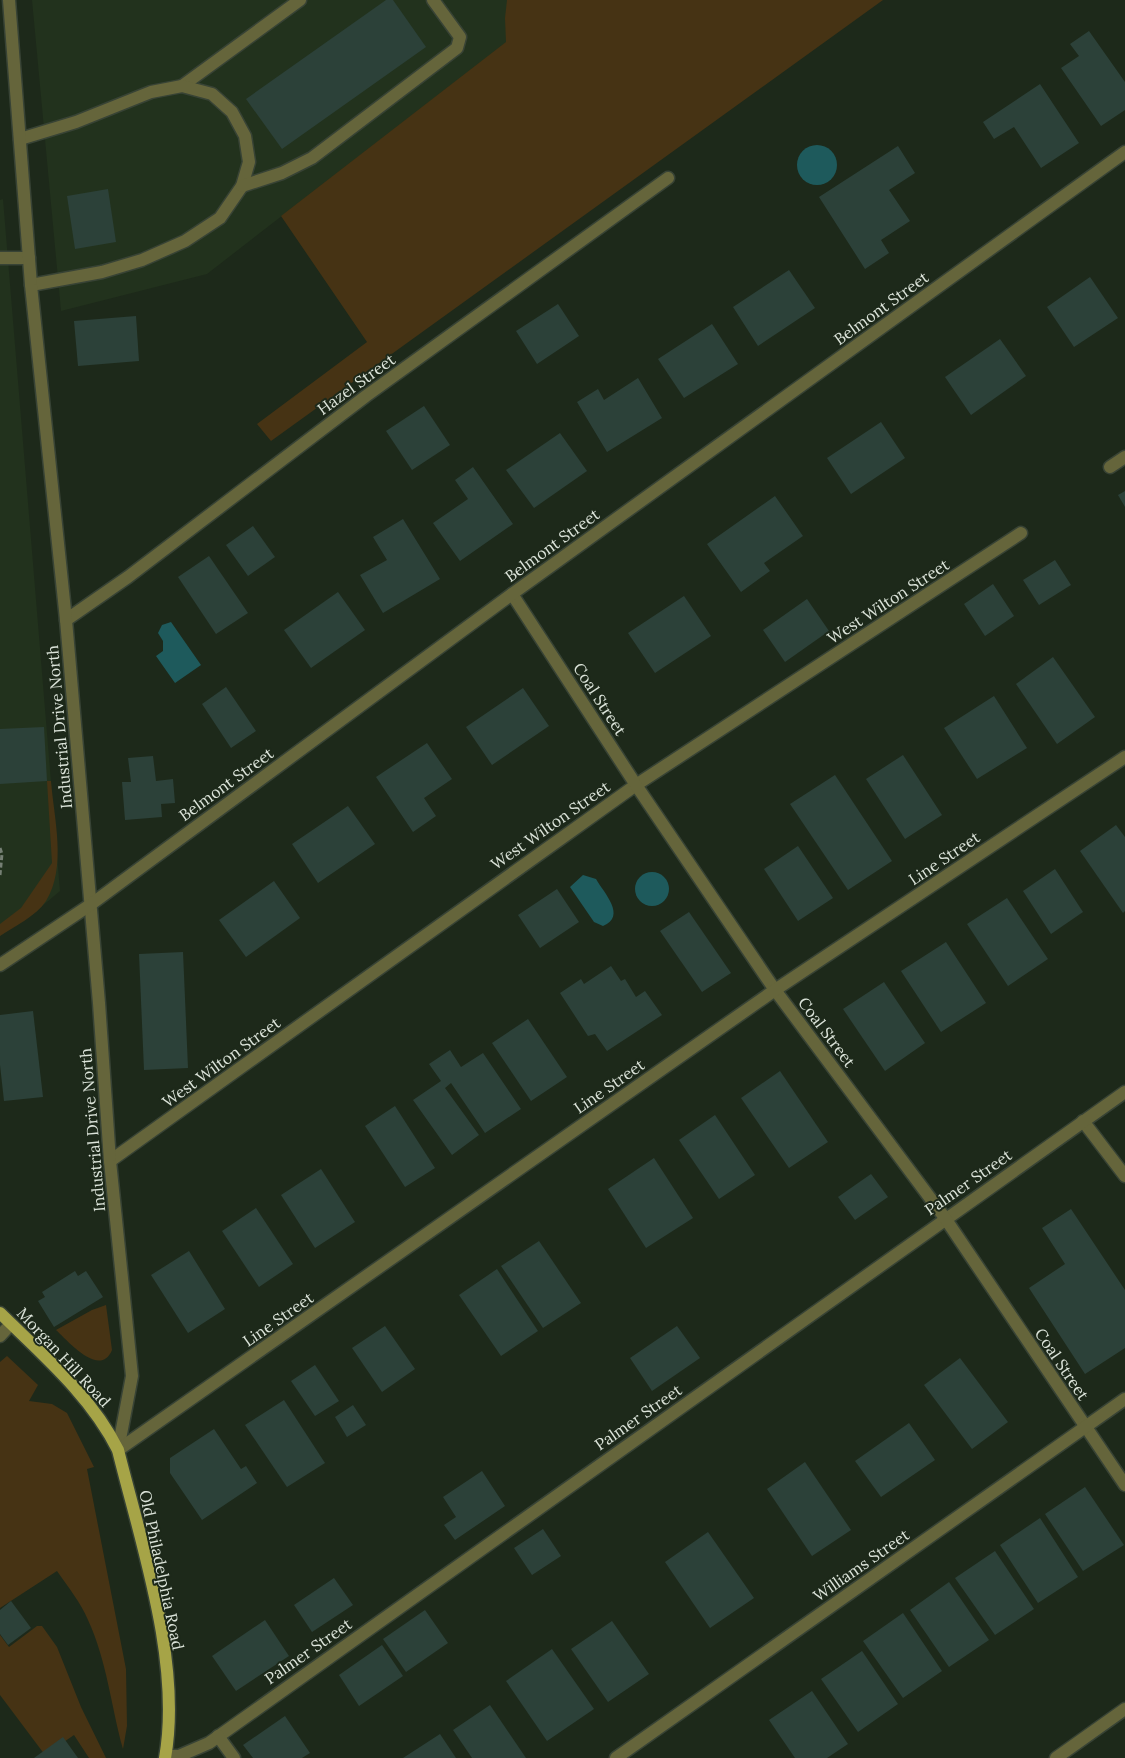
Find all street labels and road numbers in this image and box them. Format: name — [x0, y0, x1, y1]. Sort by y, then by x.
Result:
street label: Belmont Street — [830, 267, 933, 349]
street label: Hazel Street — [313, 349, 399, 419]
street label: Belmont Street — [501, 504, 604, 586]
street label: West Wilton Street — [823, 554, 953, 648]
street label: Industrial Drive North — [42, 644, 76, 810]
street label: Coal Street — [569, 659, 631, 740]
street label: Belmont Street — [175, 743, 278, 825]
street label: West Wilton Street — [486, 776, 614, 874]
street label: Line Street — [905, 826, 984, 889]
street label: Coal Street — [794, 993, 860, 1072]
street label: West Wilton Street — [158, 1012, 285, 1112]
street label: Industrial Drive North — [75, 1047, 109, 1213]
street label: Line Street — [570, 1054, 649, 1118]
street label: Palmer Street — [921, 1144, 1016, 1219]
street label: Line Street — [239, 1287, 318, 1351]
street label: Morgan Hill Road — [13, 1303, 115, 1411]
street label: Coal Street — [1031, 1324, 1094, 1405]
street label: Palmer Street — [591, 1379, 686, 1454]
street label: Old Philadelphia Road — [135, 1488, 189, 1652]
street label: Williams Street — [809, 1524, 914, 1606]
street label: Palmer Street — [261, 1613, 356, 1688]

